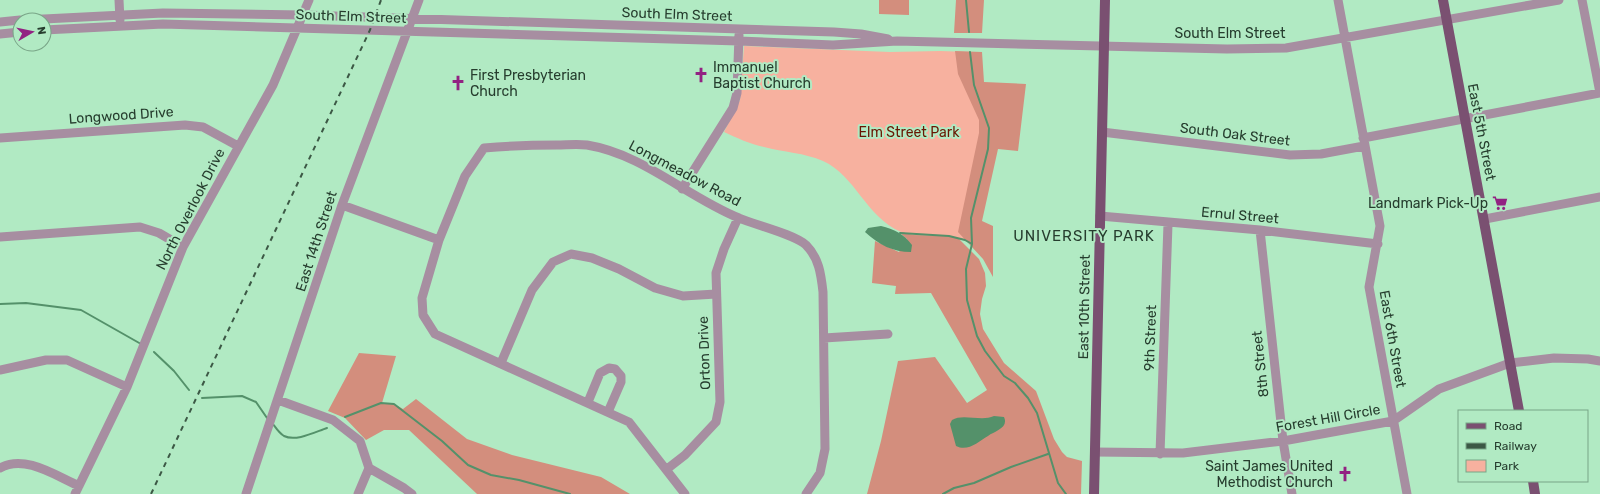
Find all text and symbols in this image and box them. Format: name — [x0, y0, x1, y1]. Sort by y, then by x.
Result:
street label: South Elm Street — [621, 4, 733, 25]
street label: South Elm Street — [295, 6, 407, 27]
north arrow — [12, 12, 52, 52]
street label: South Elm Street — [1175, 25, 1286, 42]
text: N — [34, 26, 48, 36]
place label: Immanuel Baptist Church — [713, 59, 811, 92]
church icon: Immanuel Baptist Church — [692, 66, 710, 84]
place label: First Presbyterian Church — [470, 67, 586, 100]
church icon: First Presbyterian Church — [449, 74, 467, 92]
street label: East 5th Street — [1464, 82, 1499, 183]
street label: Longwood Drive — [68, 103, 174, 128]
street label: South Oak Street — [1179, 119, 1291, 150]
park label: Elm Street Park — [859, 124, 960, 141]
street label: Longmeadow Road — [626, 137, 744, 210]
street label: North Overlook Drive — [152, 145, 229, 273]
street label: East 14th Street — [292, 188, 341, 294]
supermarket icon: Landmark Pick-Up — [1491, 194, 1509, 212]
place label: Landmark Pick-Up — [1368, 195, 1488, 212]
street label: Ernul Street — [1200, 204, 1280, 227]
district label: UNIVERSITY PARK — [1013, 227, 1155, 245]
street label: East 10th Street — [1075, 254, 1094, 360]
street label: East 6th Street — [1376, 289, 1410, 390]
street label: 9th Street — [1141, 304, 1160, 371]
street label: Orton Drive — [695, 316, 714, 390]
street label: 8th Street — [1248, 329, 1272, 398]
street label: Forest Hill Circle — [1275, 401, 1382, 436]
legend — [1458, 410, 1588, 482]
text: Road — [1494, 419, 1522, 433]
text: Railway — [1494, 439, 1537, 453]
place label: Saint James United Methodist Church — [1205, 458, 1333, 491]
text: Park — [1494, 459, 1520, 473]
church icon: Saint James United Methodist Church — [1336, 465, 1354, 483]

